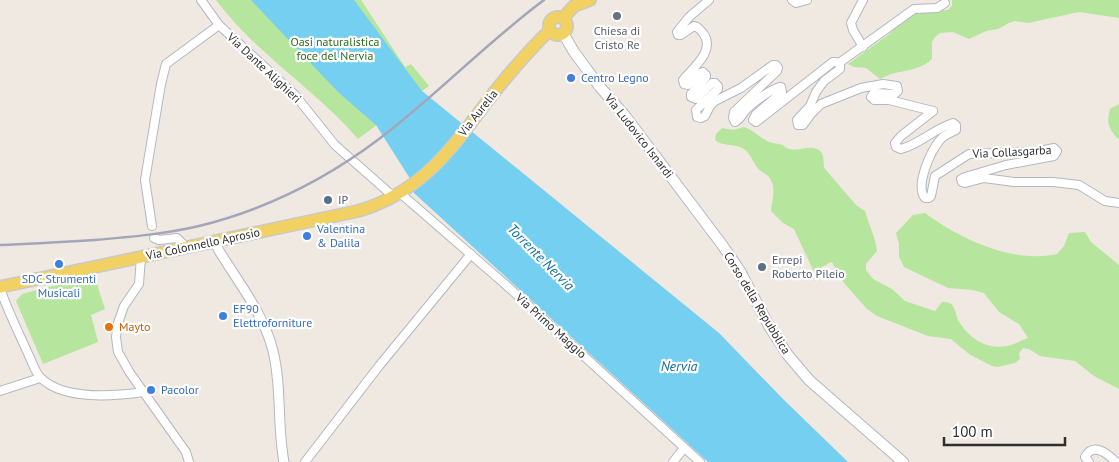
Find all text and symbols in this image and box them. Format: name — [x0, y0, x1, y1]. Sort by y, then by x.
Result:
marker: Chiesa di Cristo Re — [611, 10, 623, 22]
place label: Chiesa di Cristo Re — [594, 23, 640, 52]
street label: Via Dante Alighieri — [223, 29, 304, 106]
park label: Oasi naturalistica foce del Nervia — [290, 34, 380, 63]
place label: Centro Legno — [581, 70, 649, 85]
marker: Centro Legno — [565, 72, 577, 84]
street label: Via Aurelia — [454, 86, 501, 140]
street label: Via Ludovico Isnardi — [601, 90, 677, 181]
street label: Via Collasgarba — [971, 142, 1052, 161]
place label: IP — [338, 192, 348, 207]
marker: IP — [322, 194, 334, 206]
water label: Torrente Nervia — [504, 220, 578, 294]
place label: Valentina & Dalila — [316, 221, 365, 250]
street label: Via Colonnello Aprosio — [144, 224, 261, 263]
marker: Valentina & Dalila — [301, 230, 313, 242]
street label: Corso della Repubblica — [721, 249, 794, 357]
place label: Errepi Roberto Pileio — [772, 252, 845, 281]
marker: SDC Strumenti Musicali — [53, 258, 65, 270]
marker: Errepi Roberto Pileio — [756, 261, 768, 273]
place label: SDC Strumenti Musicali — [22, 271, 96, 300]
street label: Via Primo Maggio — [512, 289, 590, 361]
place label: EF90 Elettroforniture — [233, 301, 312, 330]
marker: EF90 Elettroforniture — [217, 310, 229, 322]
place label: Mayto — [119, 319, 150, 334]
marker: Mayto — [103, 321, 115, 333]
water label: Nervia — [661, 357, 698, 375]
place label: Pacolor — [161, 382, 199, 397]
marker: Pacolor — [145, 384, 157, 396]
scale bar — [944, 414, 1065, 446]
text: 100 m — [952, 422, 993, 441]

